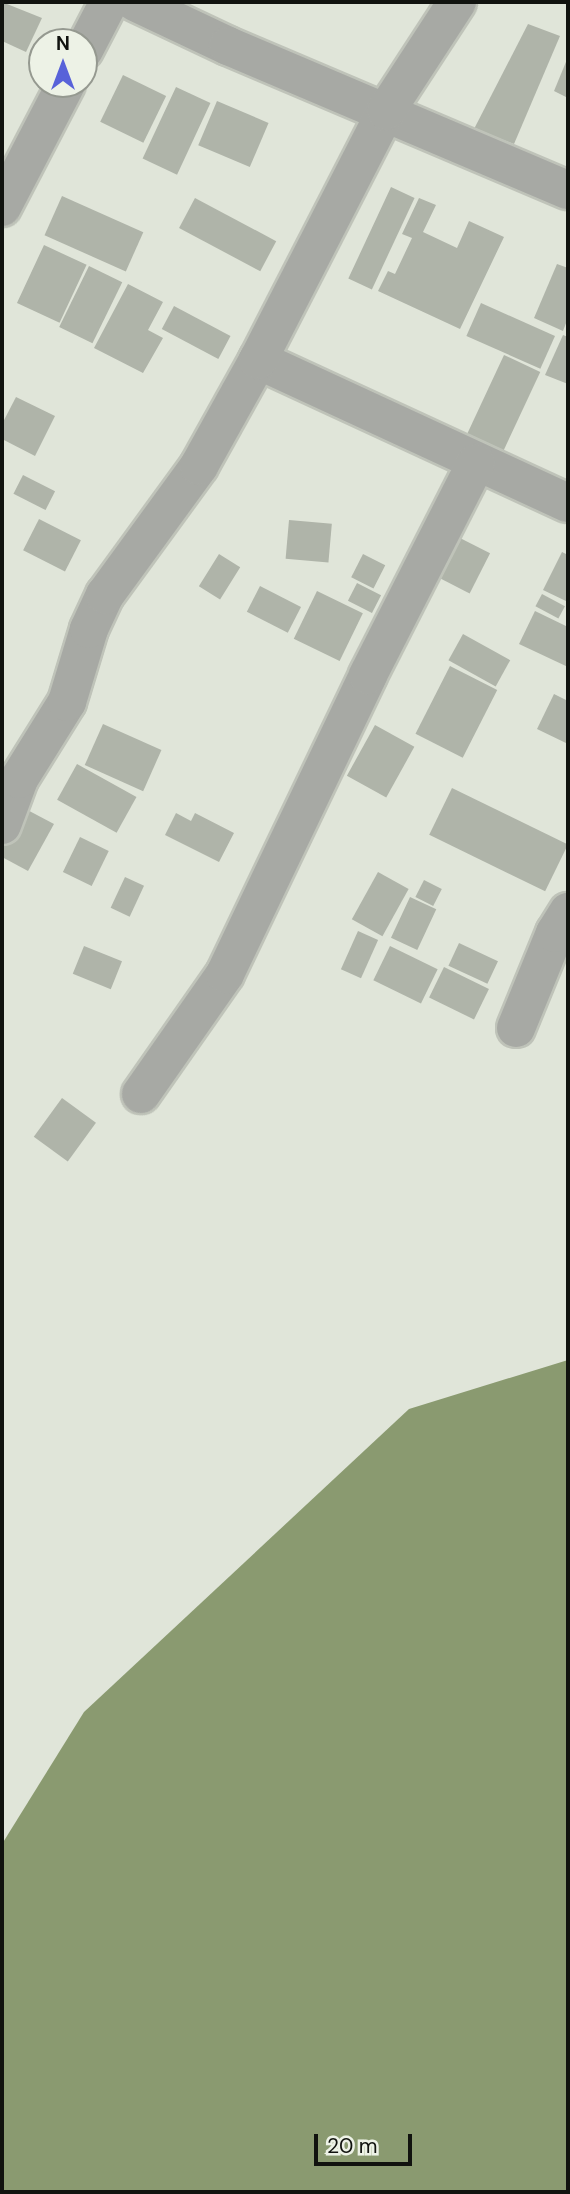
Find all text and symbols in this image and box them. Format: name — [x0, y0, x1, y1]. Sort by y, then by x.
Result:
north arrow — [28, 28, 98, 98]
text: N — [56, 31, 70, 56]
scale bar — [318, 2120, 416, 2164]
text: 20 m — [327, 2132, 378, 2160]

